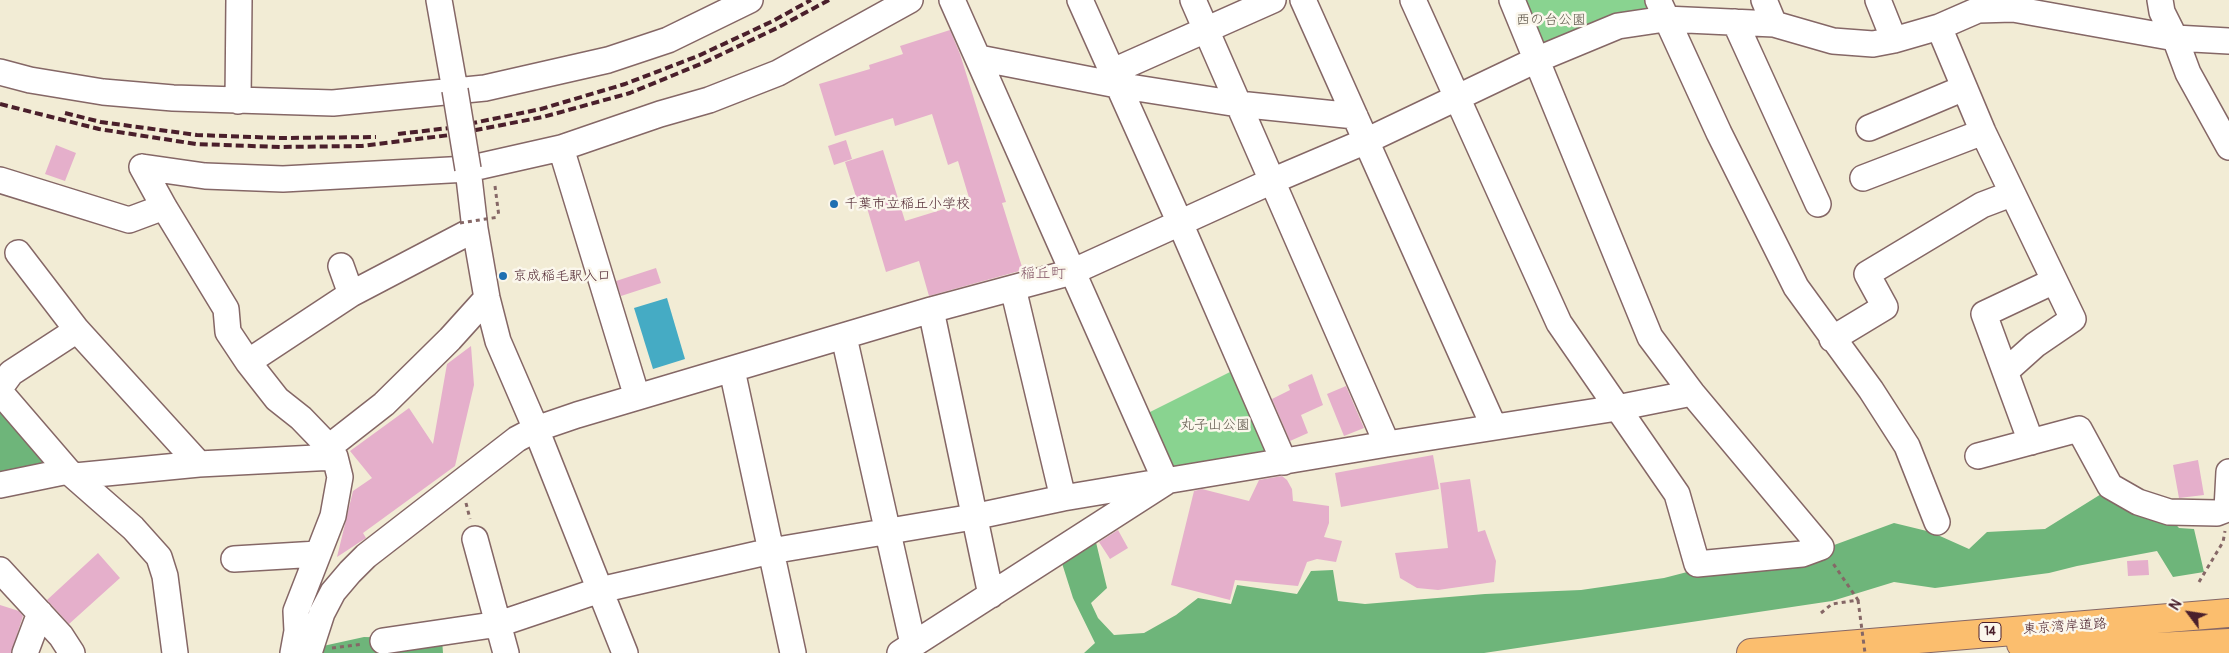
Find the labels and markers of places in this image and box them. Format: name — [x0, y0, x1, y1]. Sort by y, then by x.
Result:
place label: 千葉市立稲丘小学校 — [844, 196, 970, 212]
marker: 千葉市立稲丘小学校 — [828, 198, 840, 210]
place label: 京成稲毛駅入口 — [513, 268, 611, 284]
marker: 京成稲毛駅入口 — [497, 270, 509, 282]

